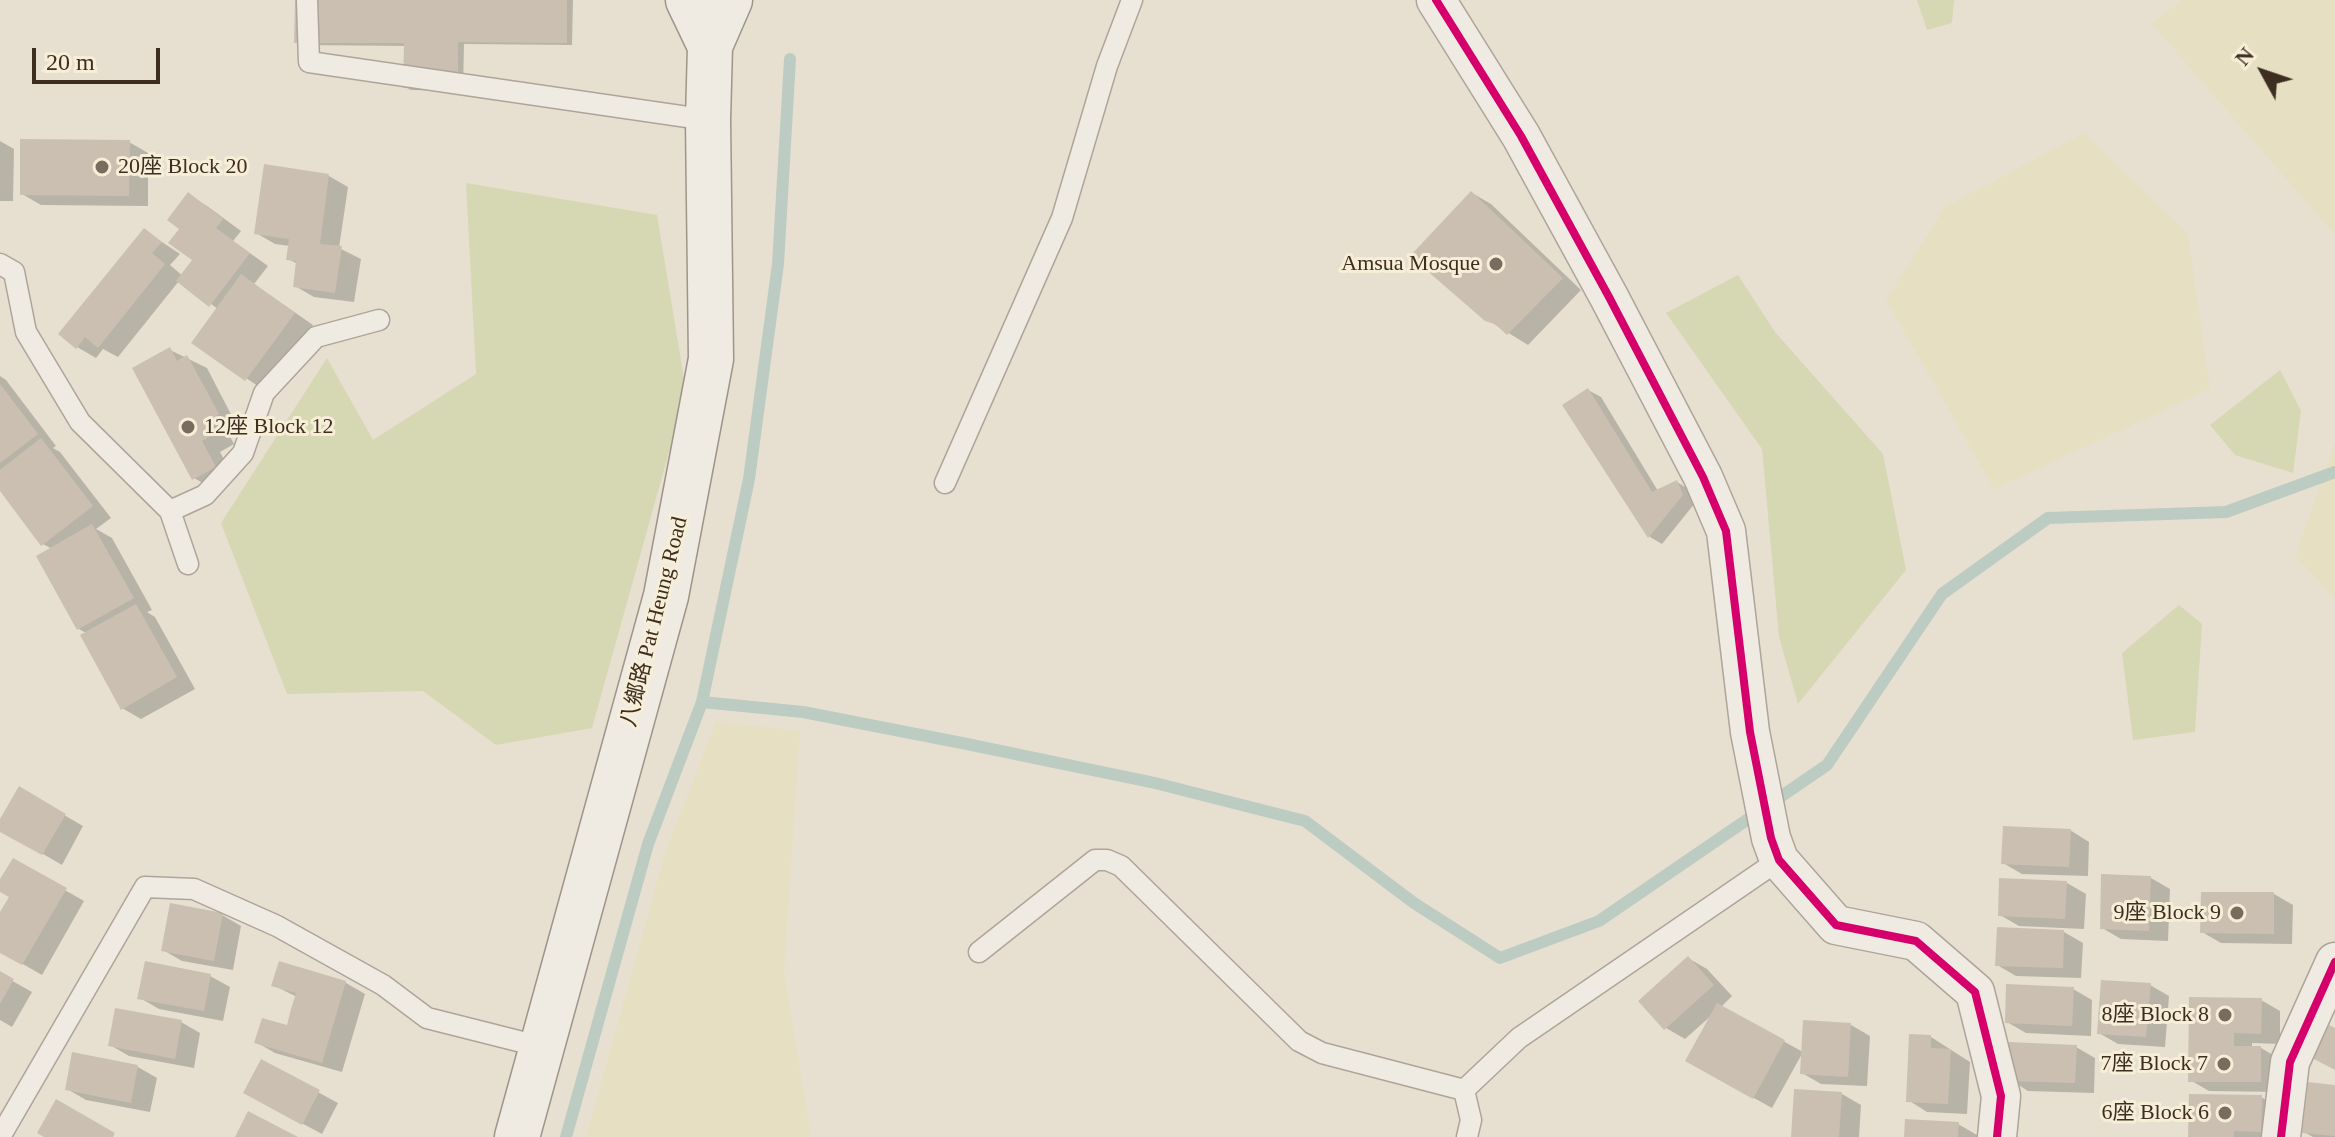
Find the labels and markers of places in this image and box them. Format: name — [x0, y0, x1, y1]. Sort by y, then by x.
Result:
place label: 20座 Block 20 — [118, 154, 248, 180]
marker: 20座 Block 20 — [93, 158, 111, 176]
place label: Amsua Mosque — [1341, 251, 1480, 277]
marker: Amsua Mosque — [1487, 255, 1505, 273]
place label: 12座 Block 12 — [204, 414, 334, 440]
marker: 12座 Block 12 — [179, 418, 197, 436]
place label: 9座 Block 9 — [2113, 900, 2221, 926]
marker: 9座 Block 9 — [2228, 904, 2246, 922]
place label: 8座 Block 8 — [2101, 1002, 2209, 1028]
marker: 8座 Block 8 — [2216, 1006, 2234, 1024]
place label: 7座 Block 7 — [2100, 1051, 2208, 1077]
marker: 7座 Block 7 — [2215, 1055, 2233, 1073]
place label: 6座 Block 6 — [2101, 1100, 2209, 1126]
marker: 6座 Block 6 — [2216, 1104, 2234, 1122]

